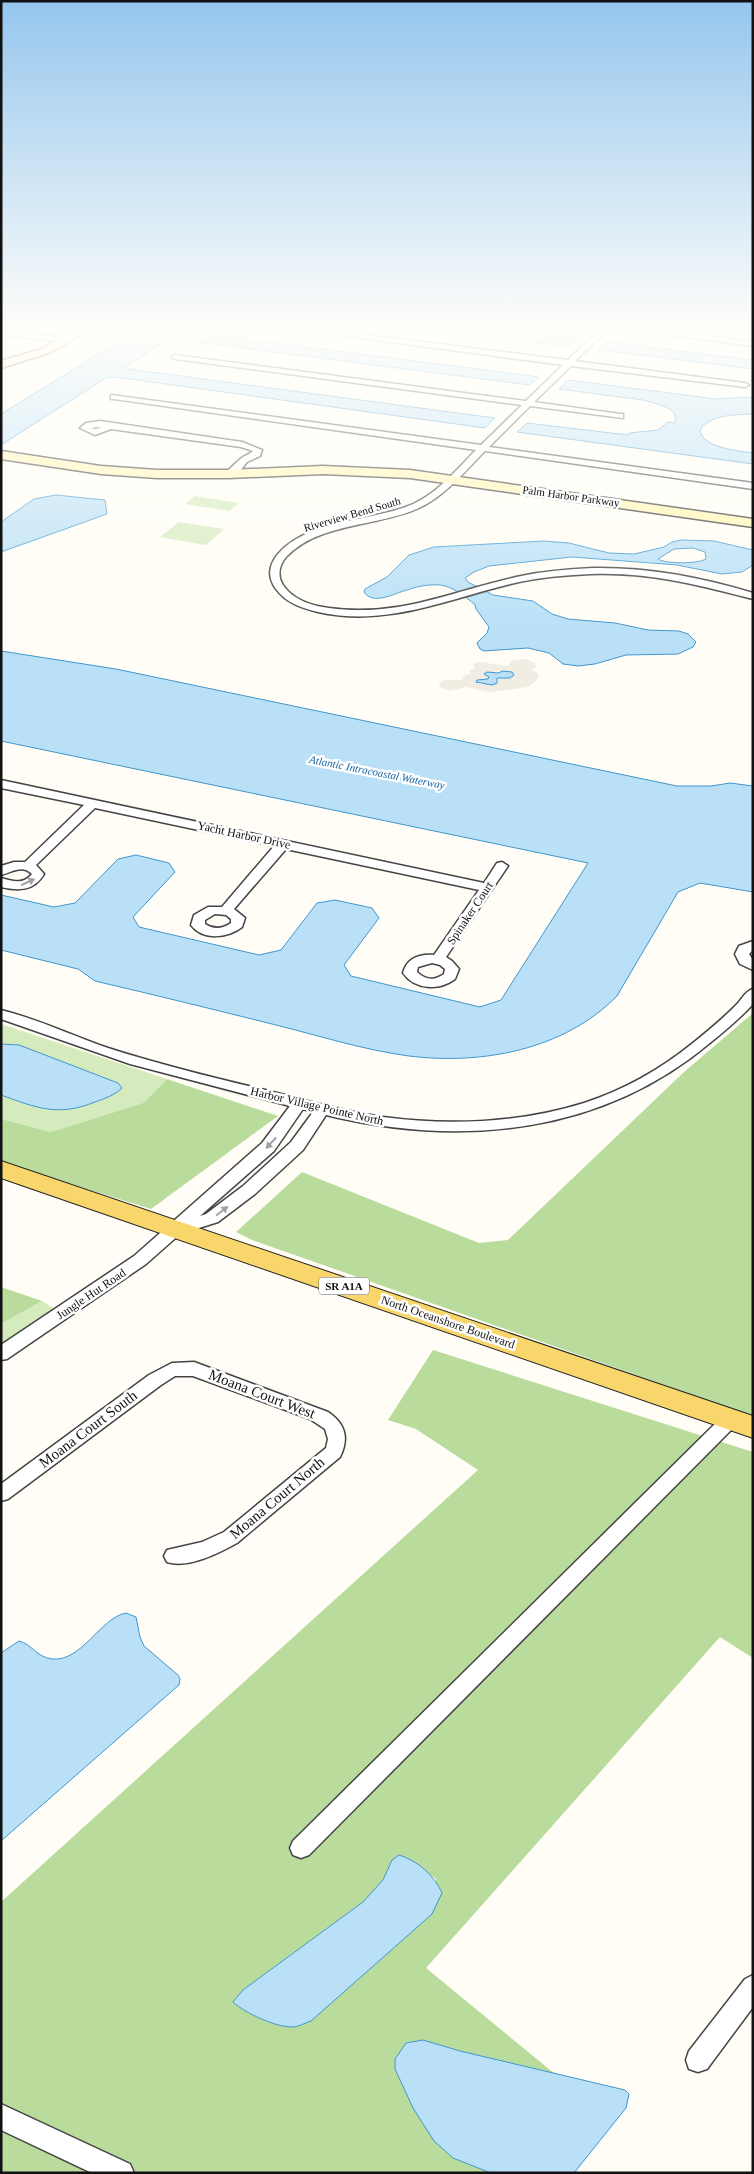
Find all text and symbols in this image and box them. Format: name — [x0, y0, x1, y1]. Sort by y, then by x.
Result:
street label: Palm Harbor Parkway — [522, 483, 621, 509]
street label: Riverview Bend South — [302, 494, 402, 534]
water label: Atlantic Intracoastal Waterway — [307, 753, 446, 791]
street label: Yacht Harbor Drive — [196, 818, 292, 852]
one-way arrow — [21, 878, 36, 886]
street label: Spinaker Court — [444, 878, 497, 947]
street label: Harbor Village Pointe North — [249, 1084, 385, 1128]
one-way arrow — [265, 1136, 277, 1148]
one-way arrow — [215, 1206, 229, 1216]
street label: Jungle Hut Road — [54, 1266, 128, 1322]
road number: SR A1A — [319, 1278, 369, 1294]
street label: North Oceanshore Boulevard — [379, 1292, 517, 1352]
street label: Moana Court West — [207, 1366, 318, 1422]
street label: Moana Court South — [36, 1387, 140, 1471]
street label: Moana Court North — [227, 1454, 328, 1542]

